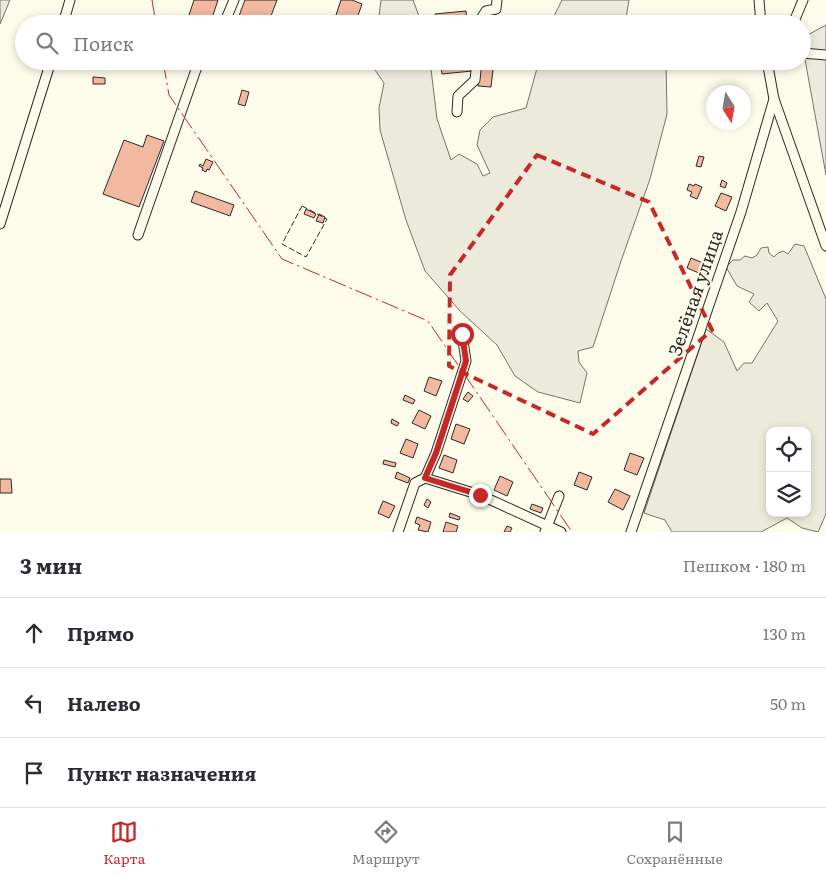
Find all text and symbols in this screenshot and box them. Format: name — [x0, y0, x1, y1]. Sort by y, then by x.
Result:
search box — [15, 15, 811, 70]
icon: search — [33, 29, 61, 57]
text: Поиск — [73, 29, 134, 57]
north arrow — [706, 85, 751, 130]
street label: Зелёная улица — [660, 226, 729, 359]
route start — [451, 323, 474, 346]
map controls — [766, 427, 811, 517]
button: locate — [766, 427, 811, 472]
button: layers — [766, 472, 811, 517]
route end — [469, 484, 492, 507]
text: 3 мин — [20, 549, 82, 580]
text: Пешком · 180 m — [683, 553, 806, 577]
icon: ahead — [20, 619, 48, 647]
text: Прямо — [67, 619, 134, 647]
text: 130 m — [763, 621, 806, 645]
icon: left — [20, 689, 48, 717]
text: Налево — [67, 689, 141, 717]
text: 50 m — [770, 691, 806, 715]
icon: arrive — [20, 759, 48, 787]
text: Пункт назначения — [67, 759, 256, 787]
tab: Карта — [103, 818, 145, 868]
tab: Маршрут — [352, 818, 420, 868]
tab: Сохранённые — [626, 818, 723, 868]

